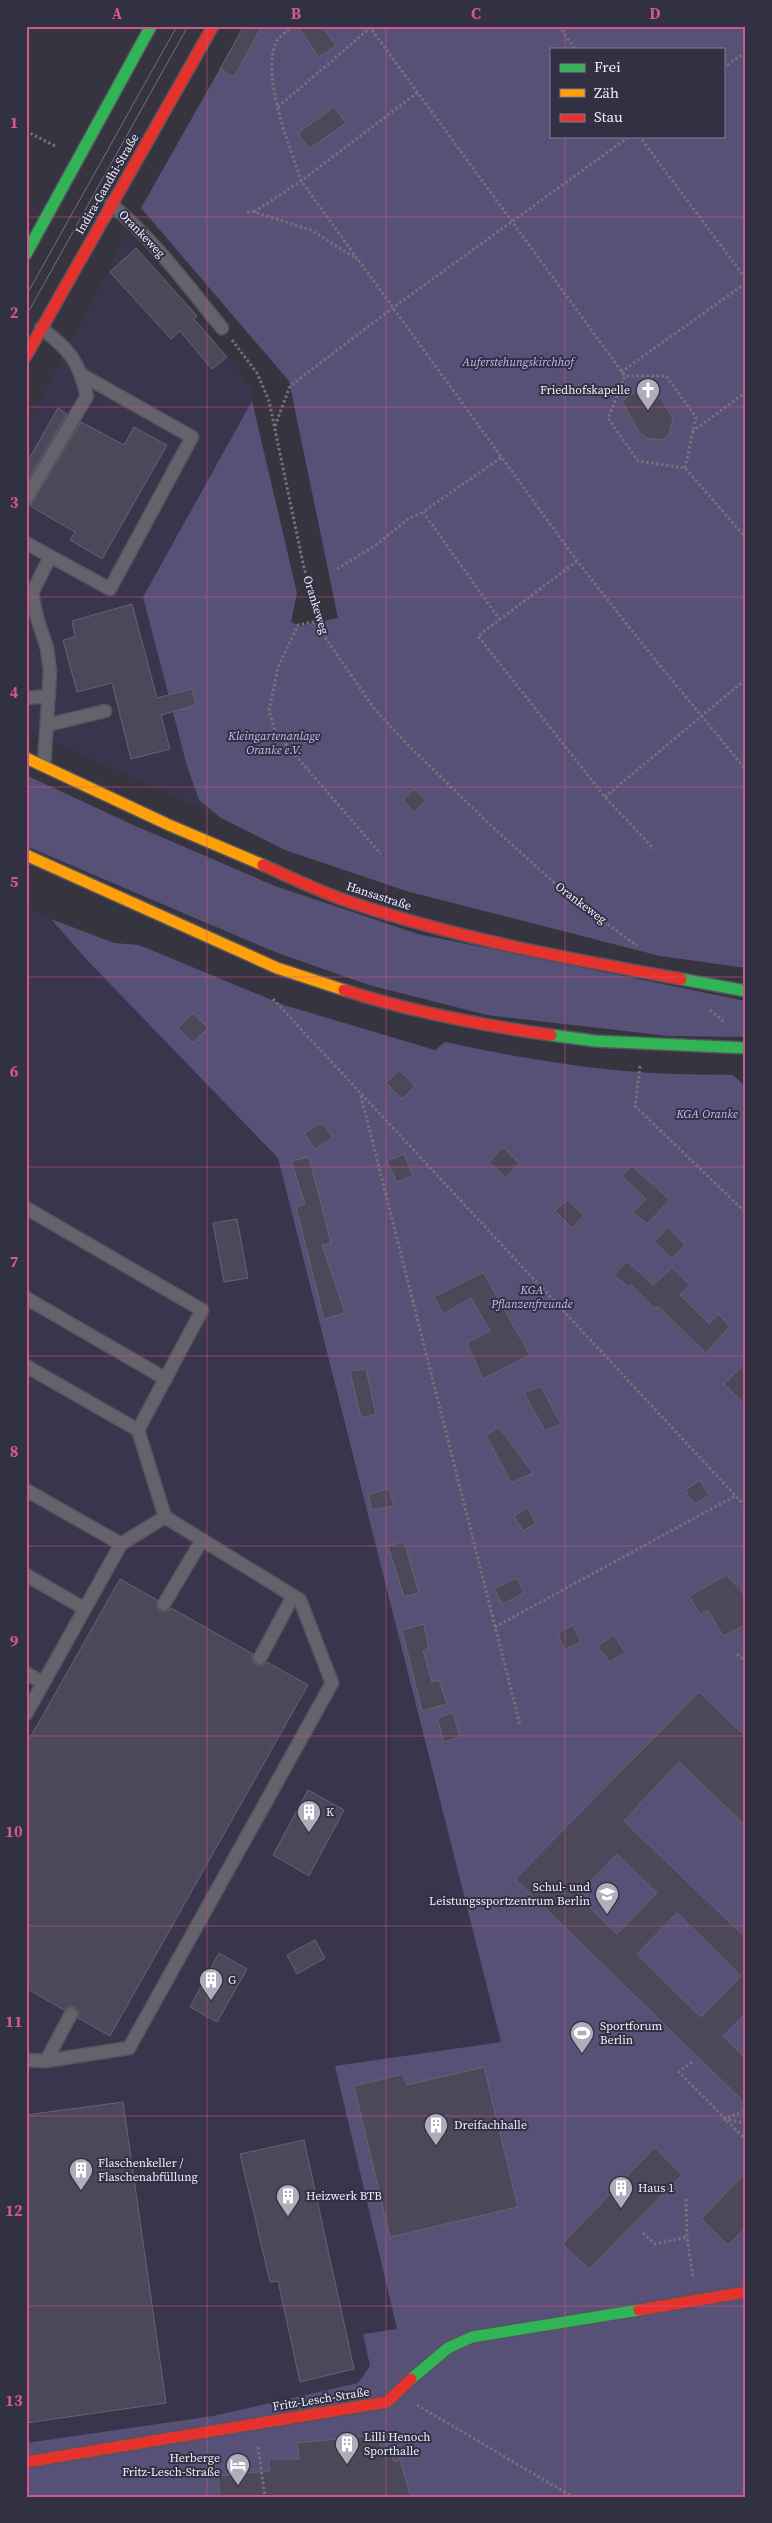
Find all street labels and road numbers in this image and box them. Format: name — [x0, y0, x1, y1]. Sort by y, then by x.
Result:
street label: Indira-Gandhi-Straße — [72, 131, 142, 237]
street label: Orankeweg — [115, 207, 169, 261]
street label: Orankeweg — [300, 574, 332, 636]
street label: Hansastraße — [345, 878, 413, 914]
street label: Orankeweg — [552, 878, 610, 928]
street label: Fritz-Lesch-Straße — [271, 2383, 371, 2415]

